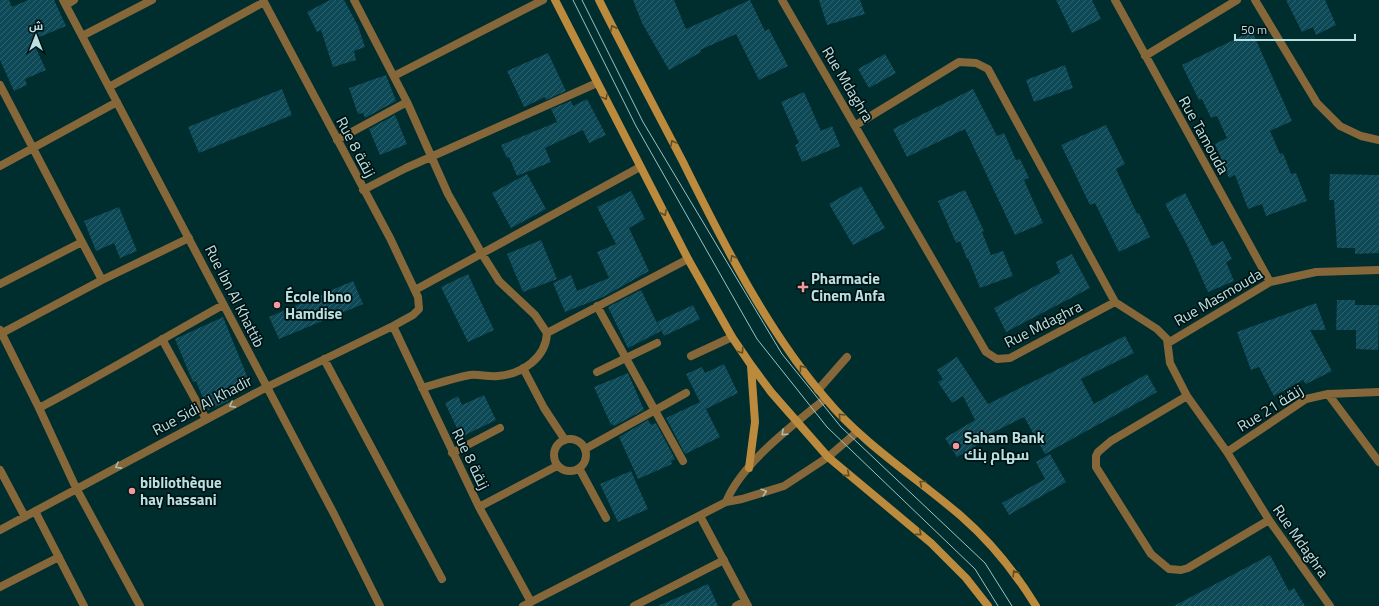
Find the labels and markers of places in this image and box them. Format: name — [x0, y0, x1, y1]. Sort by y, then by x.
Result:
place label: Pharmacie Cinem Anfa — [811, 267, 886, 307]
marker: Pharmacie Cinem Anfa — [798, 282, 808, 292]
place label: École Ibno Hamdise — [285, 285, 352, 325]
marker: École Ibno Hamdise — [272, 300, 282, 310]
place label: Saham Bank سهام بنك — [964, 426, 1045, 466]
marker: Saham Bank سهام بنك — [951, 441, 961, 451]
place label: bibliothèque hay hassani — [140, 471, 222, 511]
marker: bibliothèque hay hassani — [127, 486, 137, 496]

